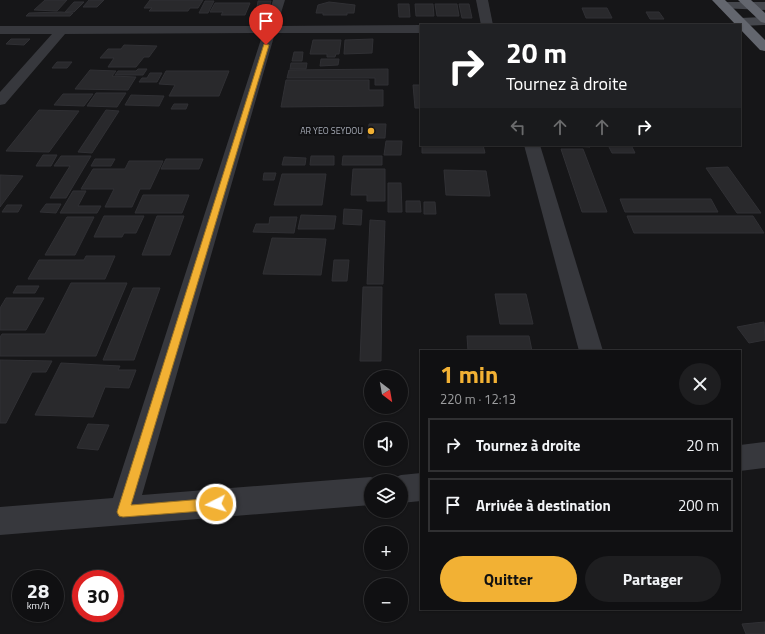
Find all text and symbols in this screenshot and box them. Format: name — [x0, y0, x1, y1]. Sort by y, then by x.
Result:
pin — [249, 4, 283, 45]
icon: arrive — [255, 10, 277, 32]
text: 20 m — [506, 31, 567, 74]
icon: right — [440, 40, 492, 92]
text: Tournez à droite — [506, 70, 627, 97]
icon: left — [507, 116, 529, 138]
icon: ahead — [549, 116, 571, 138]
icon: ahead — [591, 116, 613, 138]
icon: right — [633, 116, 655, 138]
place label: AR YEO SEYDOU — [300, 124, 363, 137]
marker: AR YEO SEYDOU — [366, 126, 376, 136]
text: 1 min — [440, 356, 498, 392]
button: close — [679, 363, 721, 405]
north arrow — [364, 370, 408, 414]
map controls — [364, 370, 408, 622]
text: 220 m · 12:13 — [440, 389, 516, 409]
button: sound — [364, 422, 408, 466]
icon: right — [442, 434, 464, 456]
text: Tournez à droite — [476, 434, 581, 457]
text: 20 m — [686, 434, 719, 457]
button: layers — [364, 474, 408, 518]
position arrow — [195, 483, 237, 525]
icon: arrive — [442, 494, 464, 516]
text: Arrivée à destination — [476, 494, 611, 517]
text: 200 m — [678, 494, 719, 517]
button: + — [364, 526, 408, 570]
button: Quitter — [440, 556, 577, 602]
button: Partager — [585, 556, 721, 602]
speed limit sign: 30 — [72, 570, 124, 622]
text: 28 — [27, 575, 49, 606]
button: − — [364, 578, 408, 622]
text: km/h — [27, 598, 49, 613]

